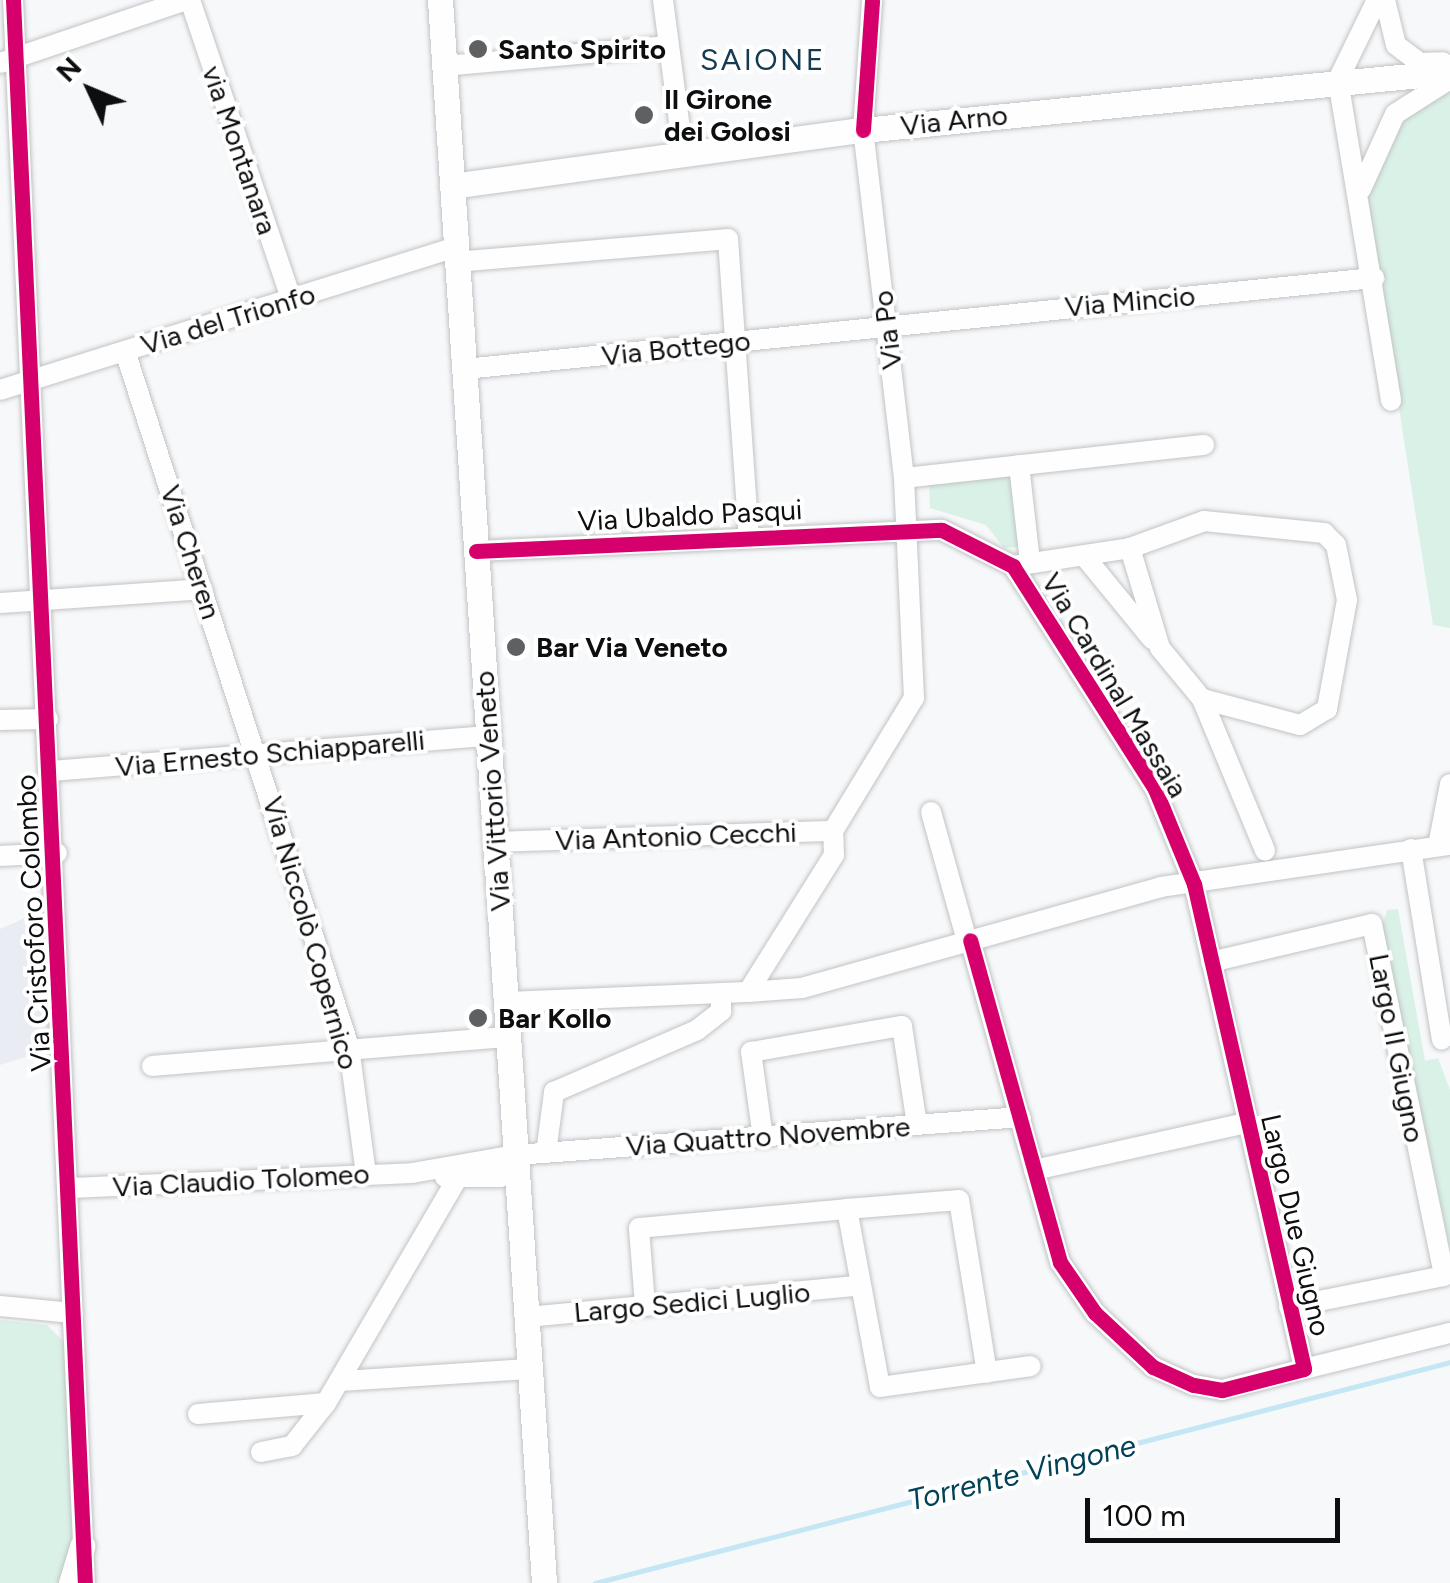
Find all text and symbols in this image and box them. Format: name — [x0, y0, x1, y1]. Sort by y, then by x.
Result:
place label: Santo Spirito — [498, 32, 666, 66]
marker: Santo Spirito — [467, 38, 489, 60]
north arrow — [40, 40, 140, 140]
district label: SAIONE — [700, 42, 826, 78]
text: N — [49, 50, 88, 89]
street label: via Montanara — [195, 61, 285, 239]
place label: Il Girone dei Golosi — [664, 82, 791, 148]
street label: Via Arno — [899, 98, 1009, 142]
marker: Il Girone dei Golosi — [633, 104, 655, 126]
street label: Via del Trionfo — [137, 277, 319, 361]
street label: Via Mincio — [1063, 279, 1197, 323]
street label: Via Po — [865, 289, 909, 371]
street label: Via Bottego — [600, 323, 752, 373]
street label: Via Cheren — [154, 481, 228, 623]
street label: Via Ubaldo Pasqui — [577, 492, 803, 538]
street label: Via Cardinal Massaia — [1035, 567, 1195, 803]
place label: Bar Via Veneto — [536, 630, 728, 664]
marker: Bar Via Veneto — [505, 636, 527, 658]
street label: Via Vittorio Veneto — [467, 670, 517, 912]
street label: Via Ernesto Schiapparelli — [114, 723, 426, 783]
street label: Via Cristoforo Colombo — [8, 774, 58, 1072]
street label: Via Niccolò Copernico — [256, 793, 366, 1073]
street label: Via Antonio Cecchi — [555, 815, 797, 857]
street label: Largo II Giugno — [1362, 951, 1432, 1145]
place label: Bar Kollo — [498, 1001, 611, 1035]
marker: Bar Kollo — [467, 1007, 489, 1029]
street label: Via Quattro Novembre — [625, 1109, 911, 1163]
street label: Largo Due Giugno — [1254, 1111, 1338, 1339]
street label: Via Claudio Tolomeo — [112, 1156, 370, 1204]
street label: Largo Sedici Luglio — [572, 1275, 812, 1329]
water label: Torrente Vingone — [904, 1427, 1140, 1519]
scale bar — [1090, 1478, 1345, 1540]
text: 100 m — [1102, 1497, 1186, 1534]

